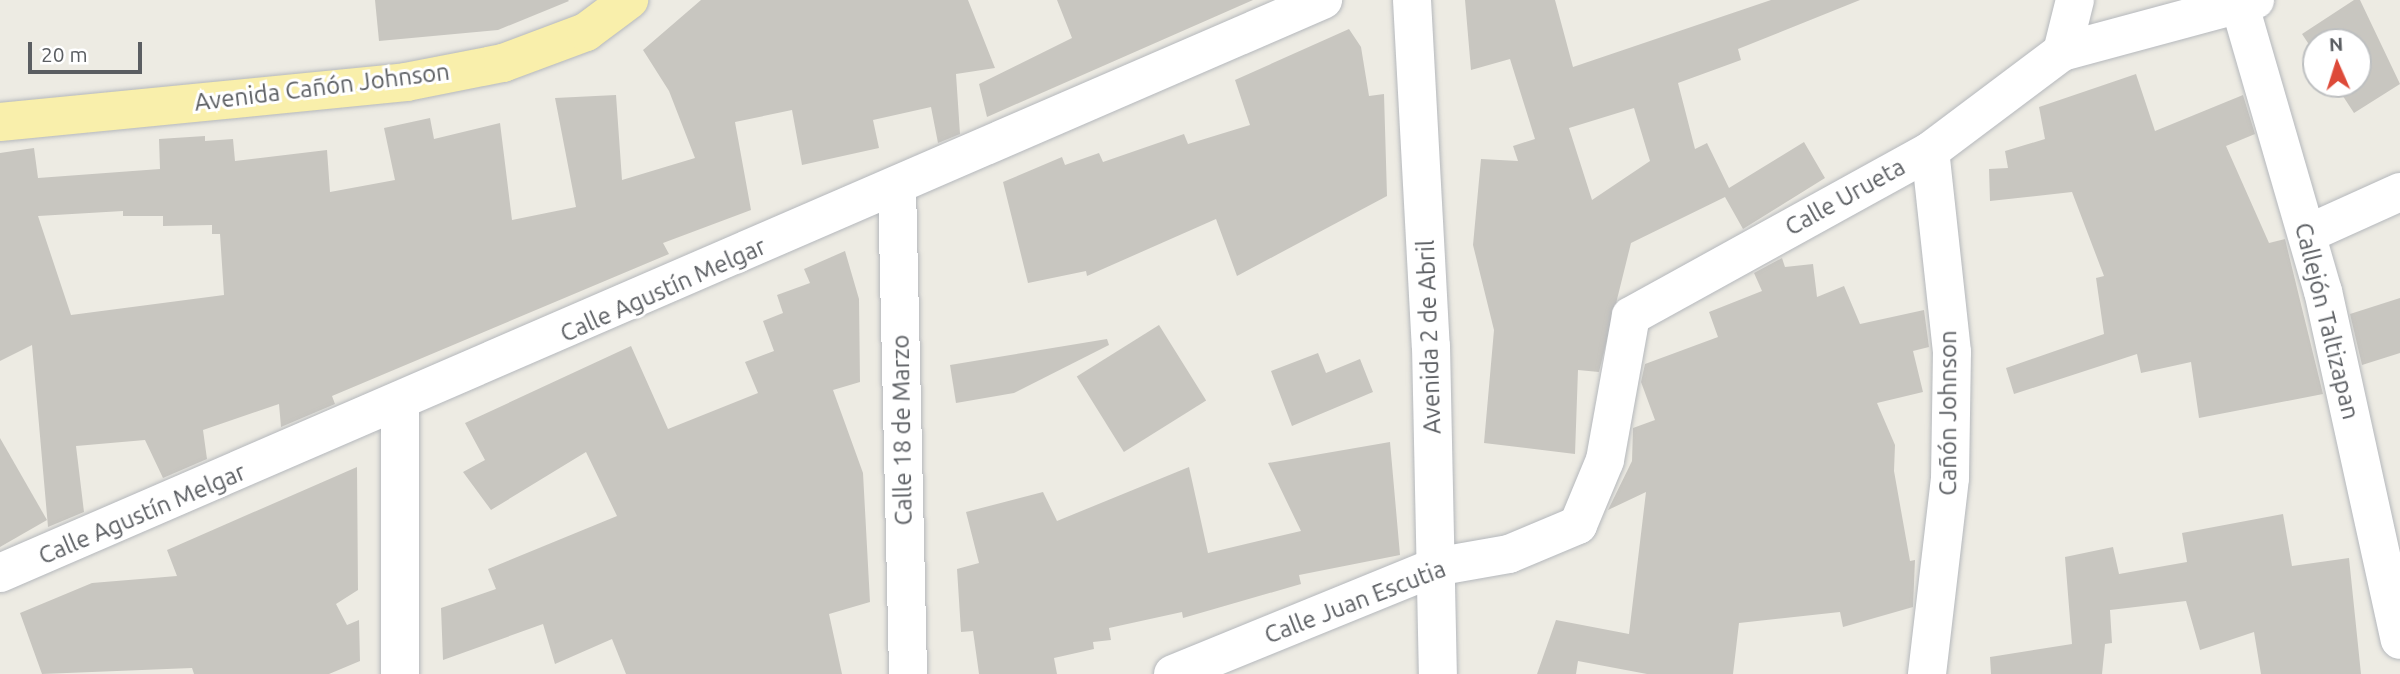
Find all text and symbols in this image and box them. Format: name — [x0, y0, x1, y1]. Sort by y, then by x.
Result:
scale bar — [32, 28, 145, 72]
north arrow — [2302, 28, 2372, 98]
text: N — [2328, 33, 2344, 55]
text: 20 m — [41, 42, 88, 66]
street label: Avenida Cañón Johnson — [193, 57, 451, 117]
street label: Calle Urueta — [1780, 152, 1910, 242]
street label: Callejón Taltizapan — [2289, 220, 2365, 422]
street label: Calle Agustín Melgar — [556, 232, 770, 348]
street label: Avenida 2 de Abril — [1411, 239, 1447, 435]
street label: Cañón Johnson — [1934, 330, 1962, 496]
street label: Calle 18 de Marzo — [886, 334, 918, 526]
street label: Calle Agustín Melgar — [34, 457, 250, 571]
street label: Calle Juan Escutia — [1260, 554, 1450, 650]

